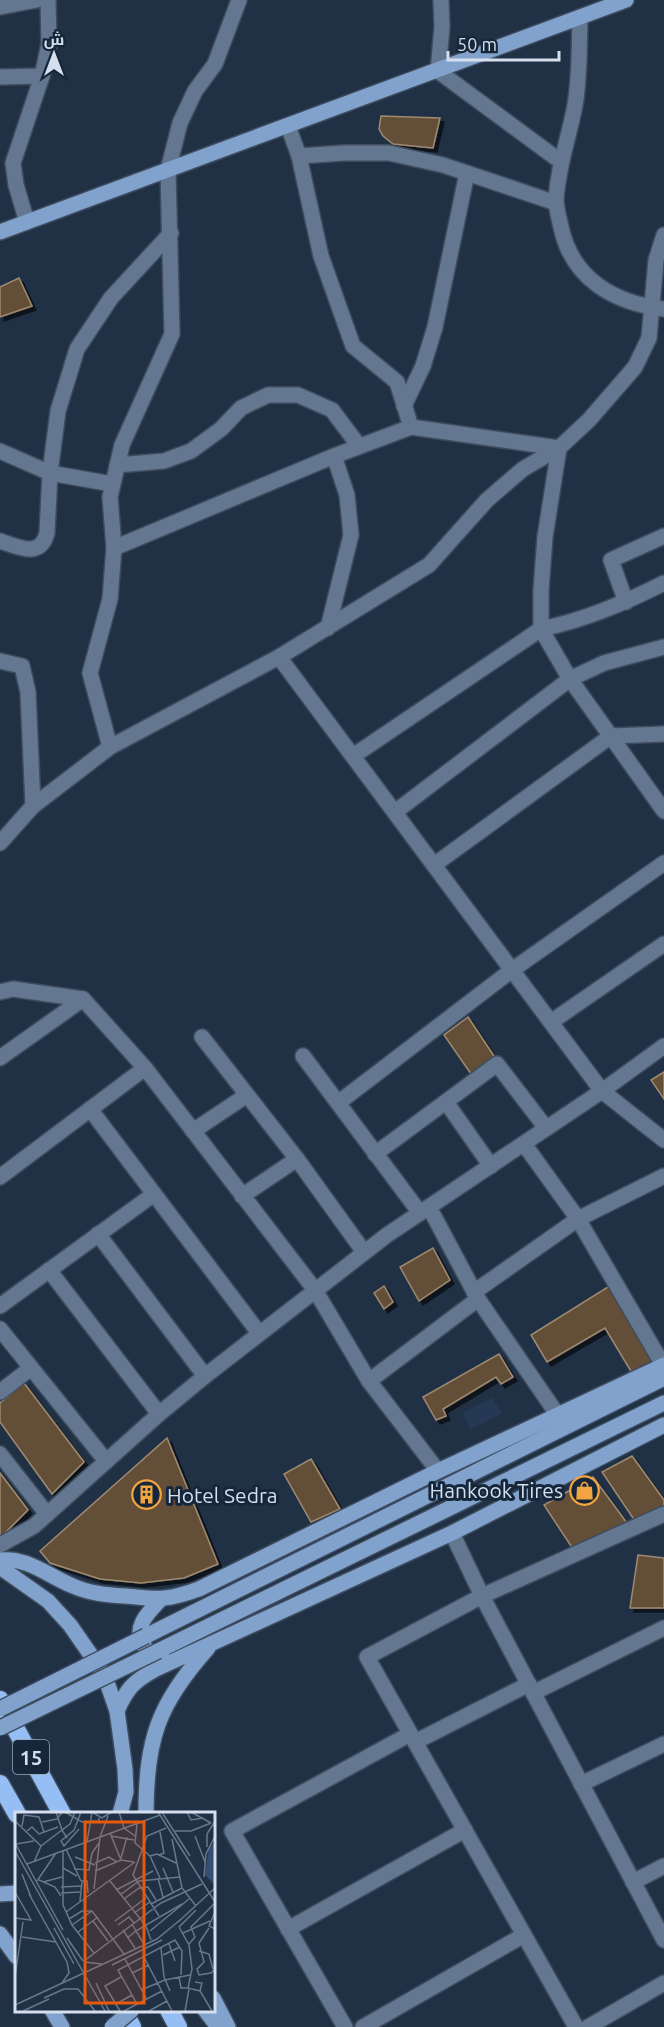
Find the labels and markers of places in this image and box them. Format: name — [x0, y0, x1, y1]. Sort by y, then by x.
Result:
shop icon: Hankook Tires — [568, 1474, 600, 1506]
place label: Hankook Tires — [430, 1478, 563, 1502]
building icon: Hotel Sedra — [130, 1479, 162, 1511]
place label: Hotel Sedra — [167, 1483, 278, 1507]

